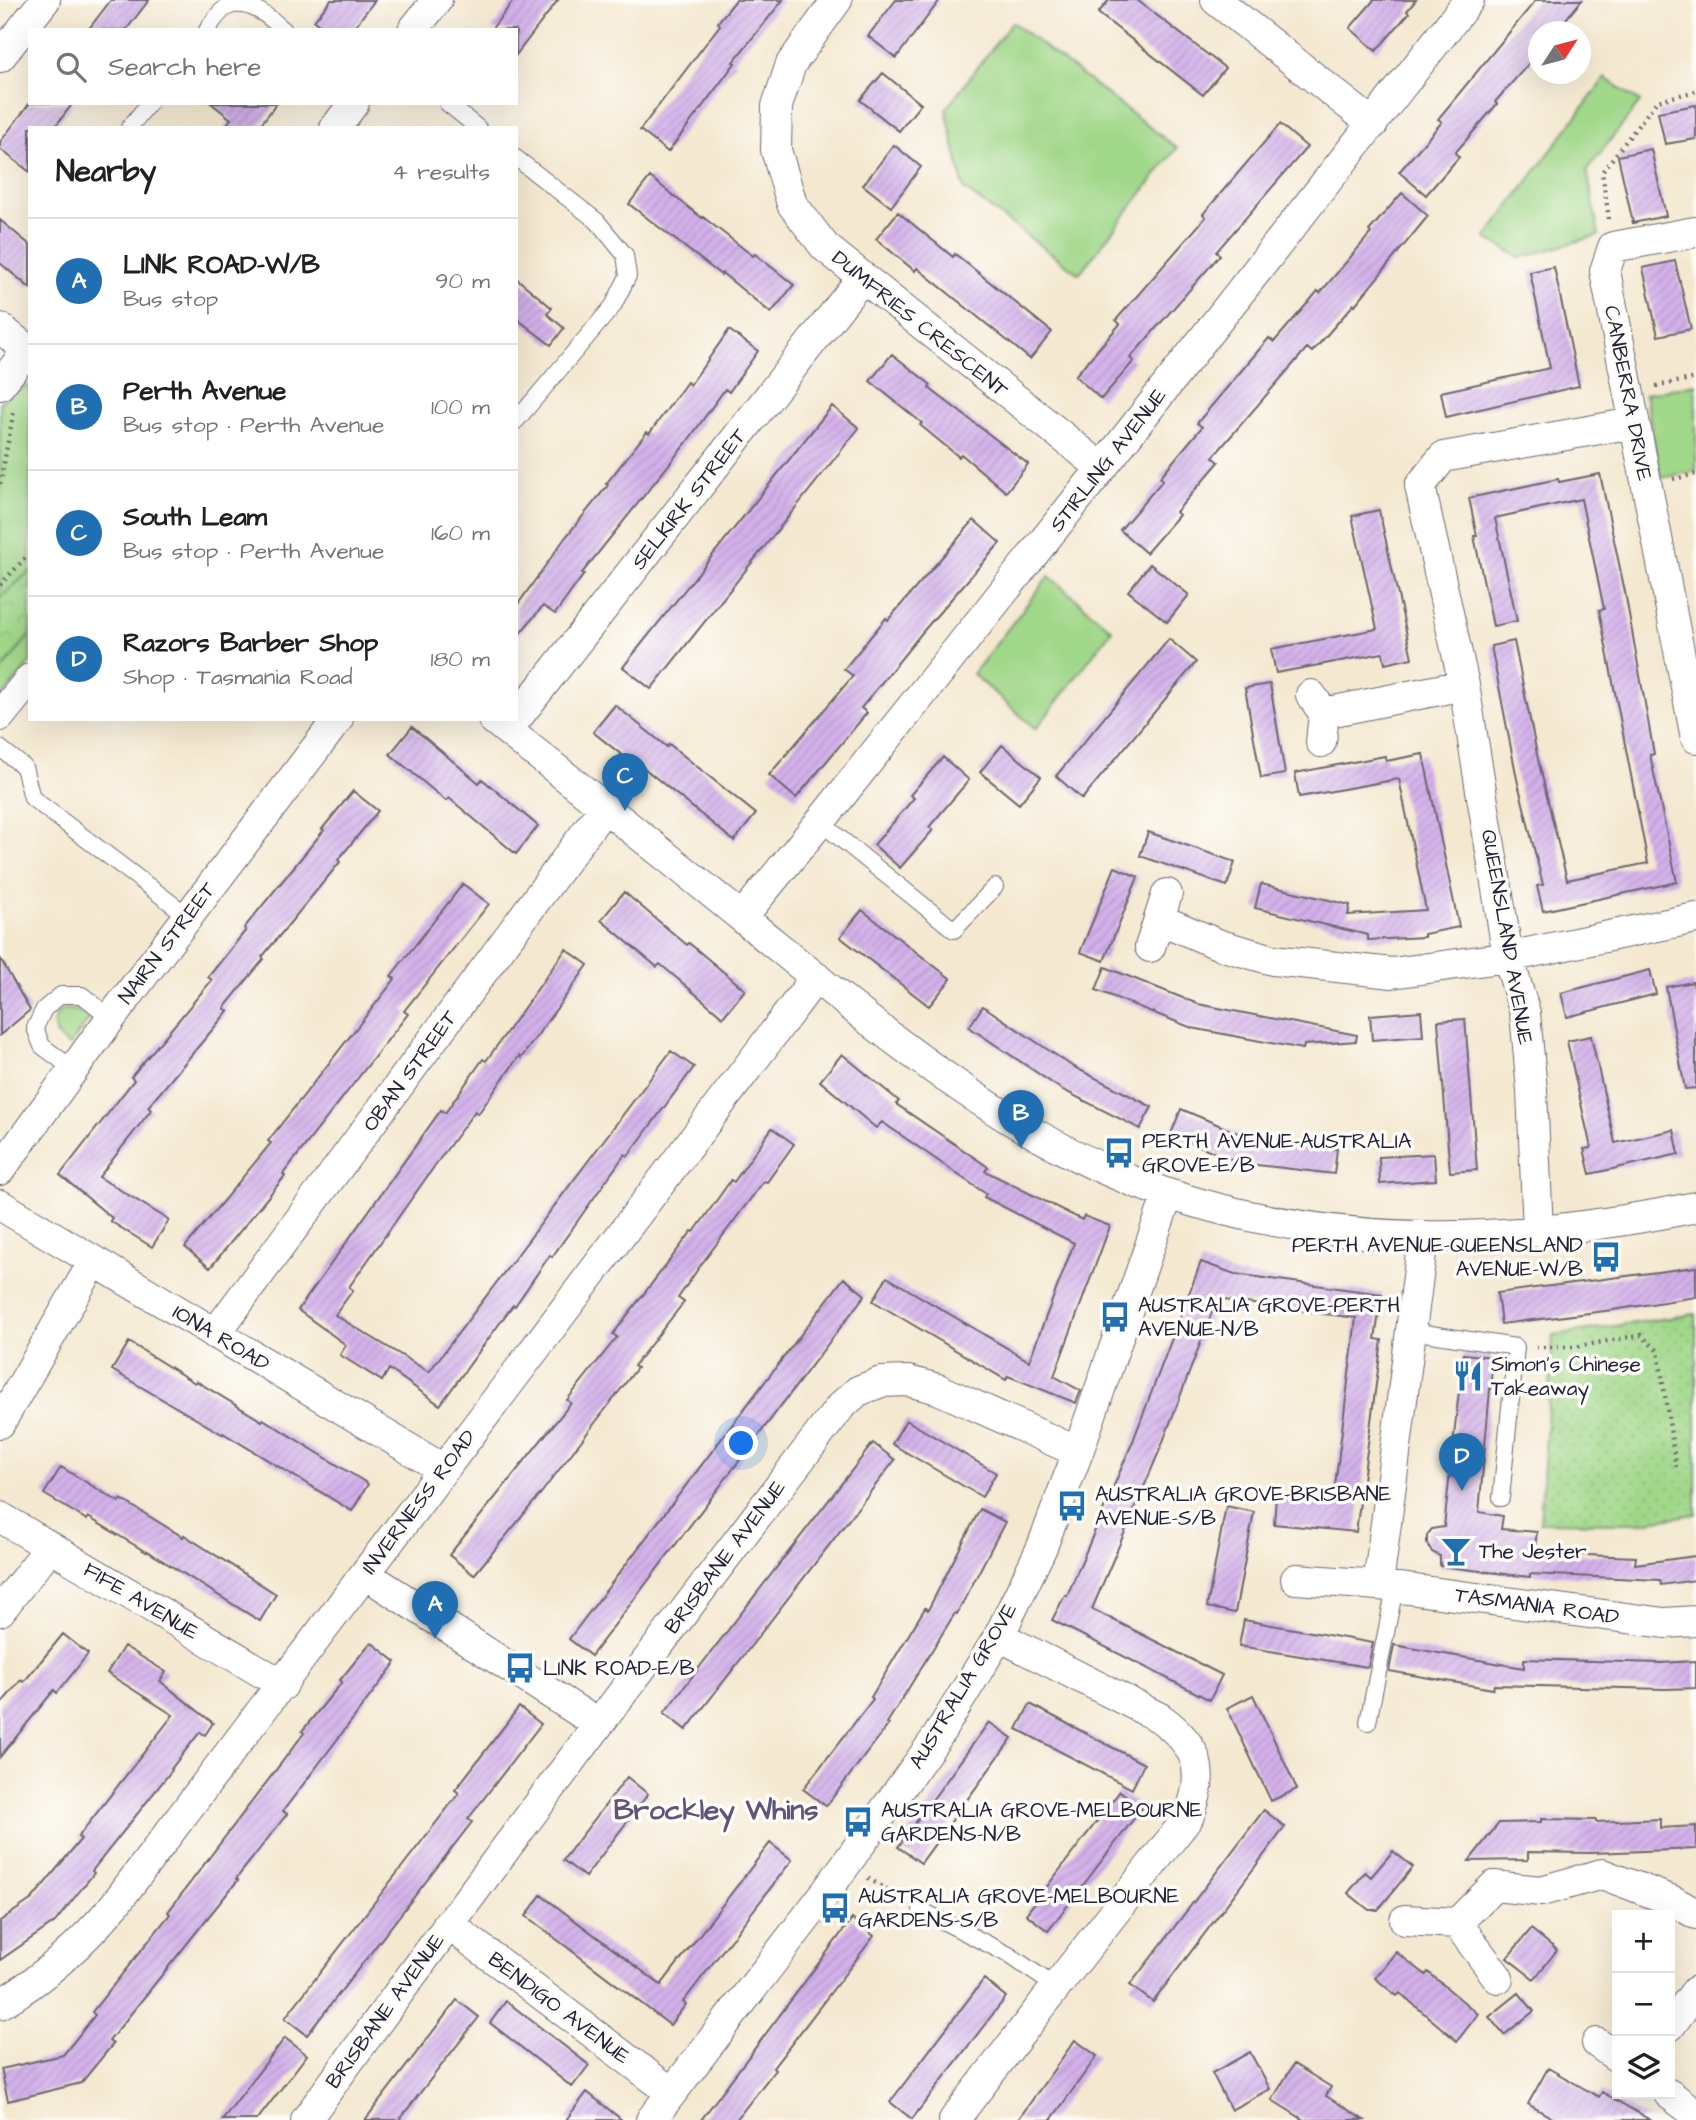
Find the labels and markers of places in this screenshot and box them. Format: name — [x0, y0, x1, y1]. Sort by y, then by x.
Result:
pin: C — [602, 753, 648, 811]
pin: B — [998, 1090, 1044, 1148]
place label: PERTH AVENUE-AUSTRALIA GROVE-E/B — [1142, 1127, 1412, 1180]
bus stop icon: PERTH AVENUE-AUSTRALIA GROVE-E/B — [1102, 1136, 1136, 1170]
place label: PERTH AVENUE-QUEENSLAND AVENUE-W/B — [1292, 1231, 1583, 1284]
bus stop icon: PERTH AVENUE-QUEENSLAND AVENUE-W/B — [1589, 1240, 1623, 1274]
place label: AUSTRALIA GROVE-PERTH AVENUE-N/B — [1138, 1291, 1400, 1344]
bus stop icon: AUSTRALIA GROVE-PERTH AVENUE-N/B — [1098, 1300, 1132, 1334]
place label: Simon's Chinese Takeaway — [1491, 1350, 1641, 1405]
restaurant icon: Simon's Chinese Takeaway — [1451, 1359, 1485, 1393]
pin: D — [1439, 1433, 1485, 1491]
place label: AUSTRALIA GROVE-BRISBANE AVENUE-S/B — [1095, 1480, 1392, 1533]
bus stop icon: AUSTRALIA GROVE-BRISBANE AVENUE-S/B — [1055, 1489, 1089, 1523]
bar icon: The Jester — [1439, 1534, 1473, 1568]
place label: The Jester — [1479, 1537, 1587, 1566]
pin: A — [412, 1581, 458, 1639]
bus stop icon: LINK ROAD-E/B — [503, 1651, 537, 1685]
place label: LINK ROAD-E/B — [543, 1654, 695, 1683]
place label: AUSTRALIA GROVE-MELBOURNE GARDENS-N/B — [881, 1796, 1203, 1849]
bus stop icon: AUSTRALIA GROVE-MELBOURNE GARDENS-N/B — [841, 1805, 875, 1839]
place label: AUSTRALIA GROVE-MELBOURNE GARDENS-S/B — [858, 1882, 1180, 1935]
bus stop icon: AUSTRALIA GROVE-MELBOURNE GARDENS-S/B — [818, 1891, 852, 1925]

